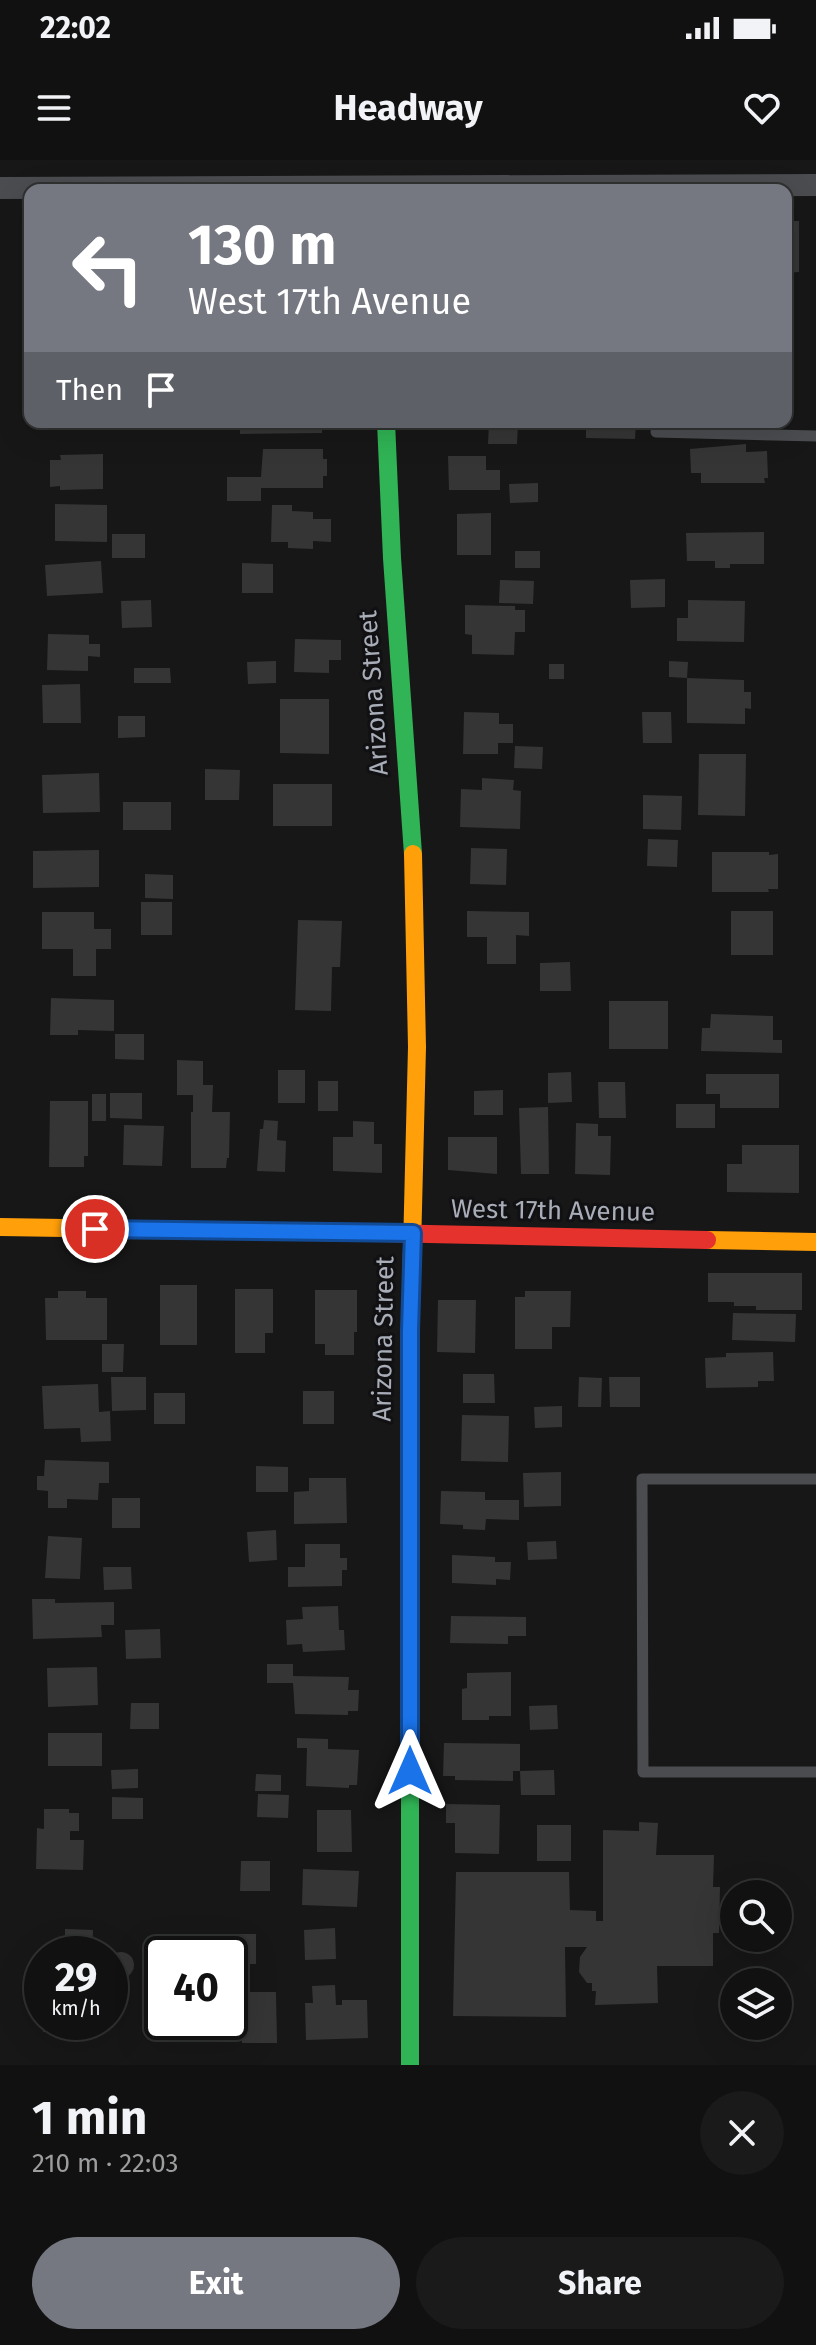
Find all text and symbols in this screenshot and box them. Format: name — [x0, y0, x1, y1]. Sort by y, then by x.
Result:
text: 22:02 — [40, 10, 111, 46]
icon: menu — [32, 86, 76, 130]
text: Headway — [333, 86, 483, 130]
icon: heart — [740, 86, 784, 130]
text: 130 m — [188, 212, 336, 279]
icon: left — [56, 216, 160, 320]
text: West 17th Avenue — [188, 280, 471, 324]
icon: arrive — [139, 368, 183, 412]
text: Then — [56, 372, 123, 408]
street label: Arizona Street — [352, 609, 395, 777]
street label: West 17th Avenue — [451, 1193, 655, 1228]
pin — [61, 1195, 129, 1263]
icon: arrive — [73, 1207, 117, 1251]
street label: Arizona Street — [367, 1255, 400, 1422]
position arrow — [368, 1729, 452, 1813]
map controls — [720, 1880, 792, 2040]
button: search — [720, 1880, 792, 1952]
speed limit sign: 40 — [144, 1936, 248, 2040]
text: 29 — [55, 1954, 97, 2002]
button: layers — [720, 1968, 792, 2040]
text: km/h — [51, 1996, 101, 2020]
text: 1 min — [32, 2089, 147, 2147]
button: close — [700, 2091, 784, 2175]
text: 210 m · 22:03 — [32, 2148, 178, 2179]
button: Exit — [32, 2237, 400, 2329]
button: Share — [416, 2237, 784, 2329]

